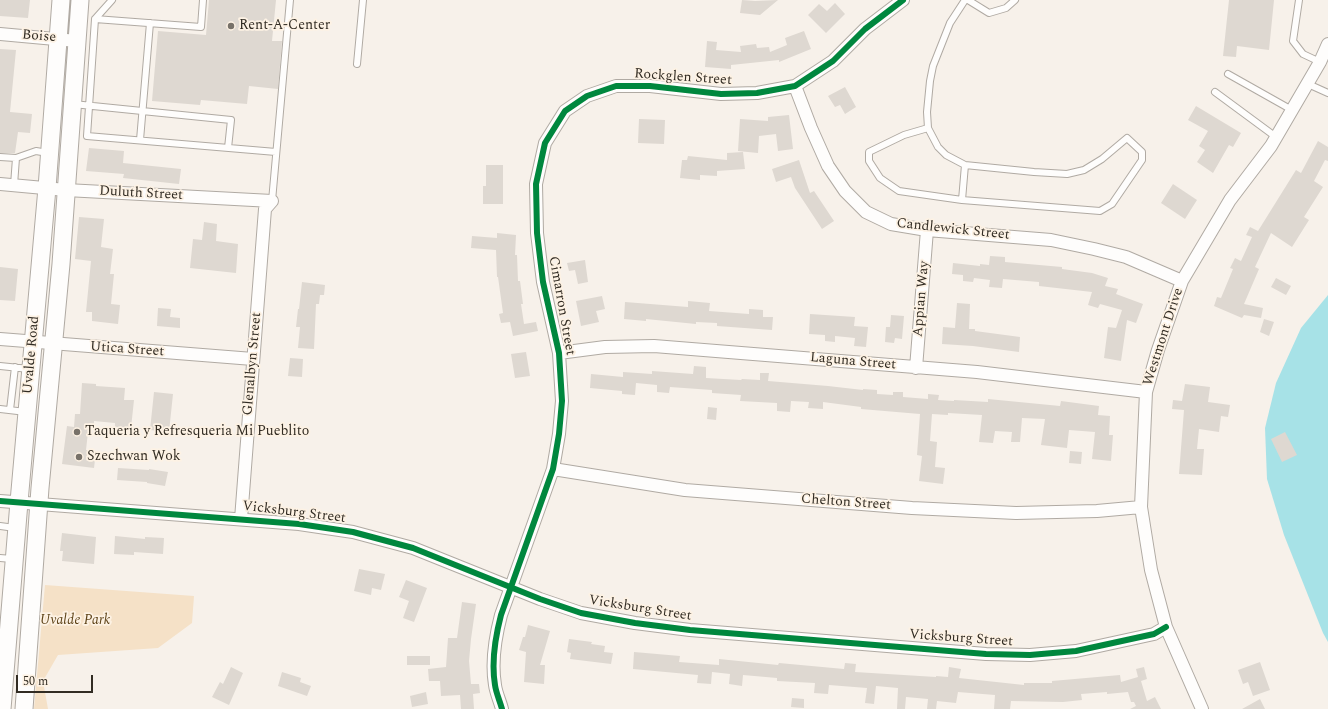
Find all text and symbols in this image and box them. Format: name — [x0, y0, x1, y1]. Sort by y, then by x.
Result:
place label: Rent-A-Center — [239, 18, 330, 34]
marker: Rent-A-Center — [226, 21, 236, 31]
street label: Boise — [21, 27, 57, 47]
street label: Rockglen Street — [634, 66, 732, 90]
street label: Duluth Street — [99, 183, 183, 205]
street label: Candlewick Street — [896, 216, 1010, 244]
street label: Cimarron Street — [544, 255, 578, 357]
street label: Appian Way — [910, 260, 934, 338]
street label: Westmont Drive — [1140, 286, 1188, 388]
street label: Glenalbyn Street — [240, 312, 266, 416]
street label: Uvalde Road — [20, 315, 44, 395]
street label: Utica Street — [89, 339, 165, 361]
street label: Laguna Street — [809, 350, 897, 374]
place label: Taqueria y Refresqueria Mi Pueblito — [85, 424, 309, 440]
marker: Taqueria y Refresqueria Mi Pueblito — [72, 427, 82, 437]
place label: Szechwan Wok — [87, 449, 181, 465]
marker: Szechwan Wok — [74, 452, 84, 462]
street label: Chelton Street — [800, 491, 892, 515]
street label: Vicksburg Street — [241, 498, 347, 528]
street label: Vicksburg Street — [587, 593, 693, 625]
park label: Uvalde Park — [40, 613, 110, 629]
street label: Vicksburg Street — [909, 627, 1013, 651]
scale bar — [18, 667, 95, 693]
text: 50 m — [23, 672, 48, 691]

